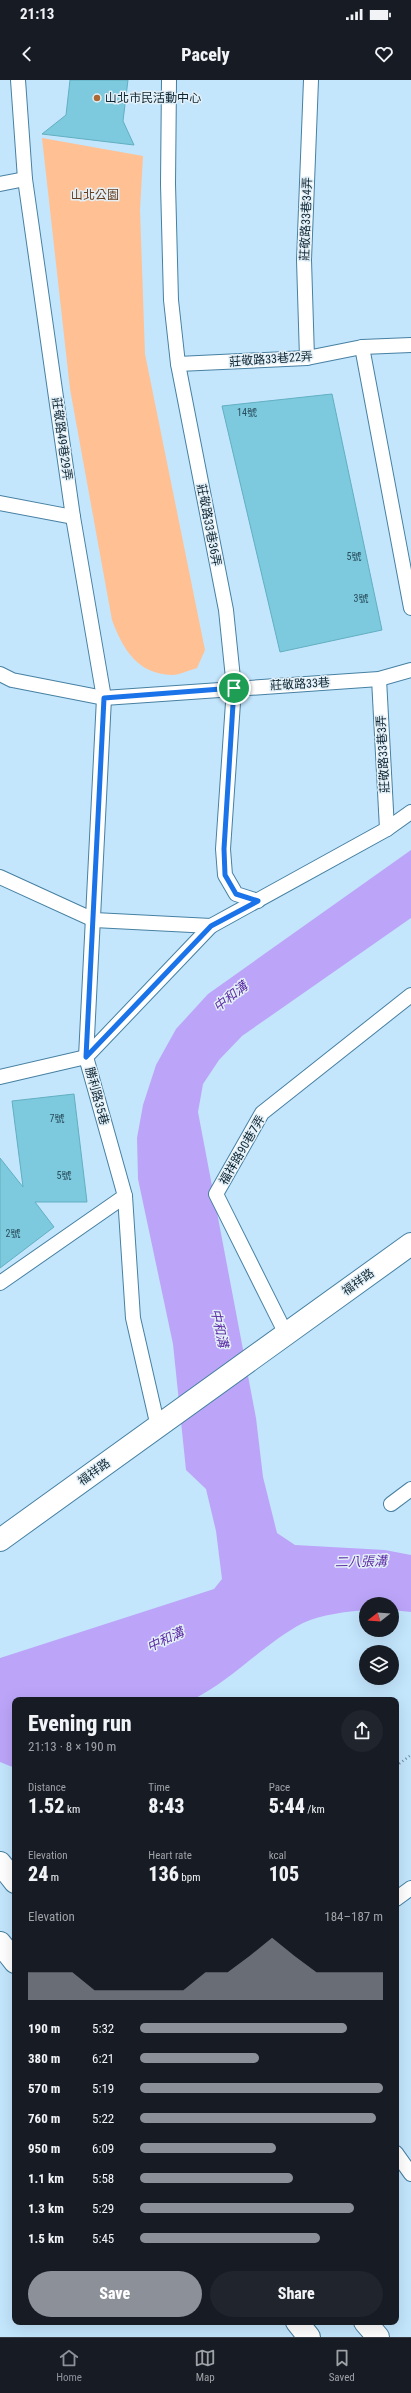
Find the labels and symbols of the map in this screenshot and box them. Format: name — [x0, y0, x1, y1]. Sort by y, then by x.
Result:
place label: 山北市民活動中心 — [105, 91, 201, 105]
marker: 山北市民活動中心 — [92, 93, 102, 103]
street label: 莊敬路33巷34弄 — [298, 177, 314, 261]
park label: 山北公園 — [71, 188, 119, 202]
street label: 莊敬路33巷22弄 — [229, 349, 313, 369]
street label: 莊敬路49巷29弄 — [49, 397, 75, 481]
house number: 14號 — [237, 407, 257, 418]
street label: 莊敬路33巷36弄 — [194, 483, 224, 567]
house number: 5號 — [347, 551, 361, 562]
house number: 3號 — [354, 593, 368, 604]
pin — [217, 671, 251, 705]
street label: 莊敬路33巷 — [270, 675, 330, 693]
street label: 莊敬路33巷3弄 — [374, 715, 392, 793]
water label: 中和溝 — [210, 977, 252, 1014]
street label: 勝利路35巷 — [82, 1065, 112, 1127]
house number: 7號 — [50, 1113, 64, 1124]
street label: 福祥路90巷7弄 — [216, 1113, 268, 1187]
house number: 5號 — [57, 1170, 71, 1181]
house number: 2號 — [6, 1228, 20, 1239]
street label: 福祥路 — [339, 1266, 377, 1298]
water label: 中和溝 — [208, 1307, 231, 1351]
street label: 福祥路 — [75, 1456, 113, 1488]
water label: 二八張溝 — [335, 1554, 389, 1569]
north arrow — [359, 1597, 399, 1637]
water label: 中和溝 — [144, 1624, 188, 1654]

